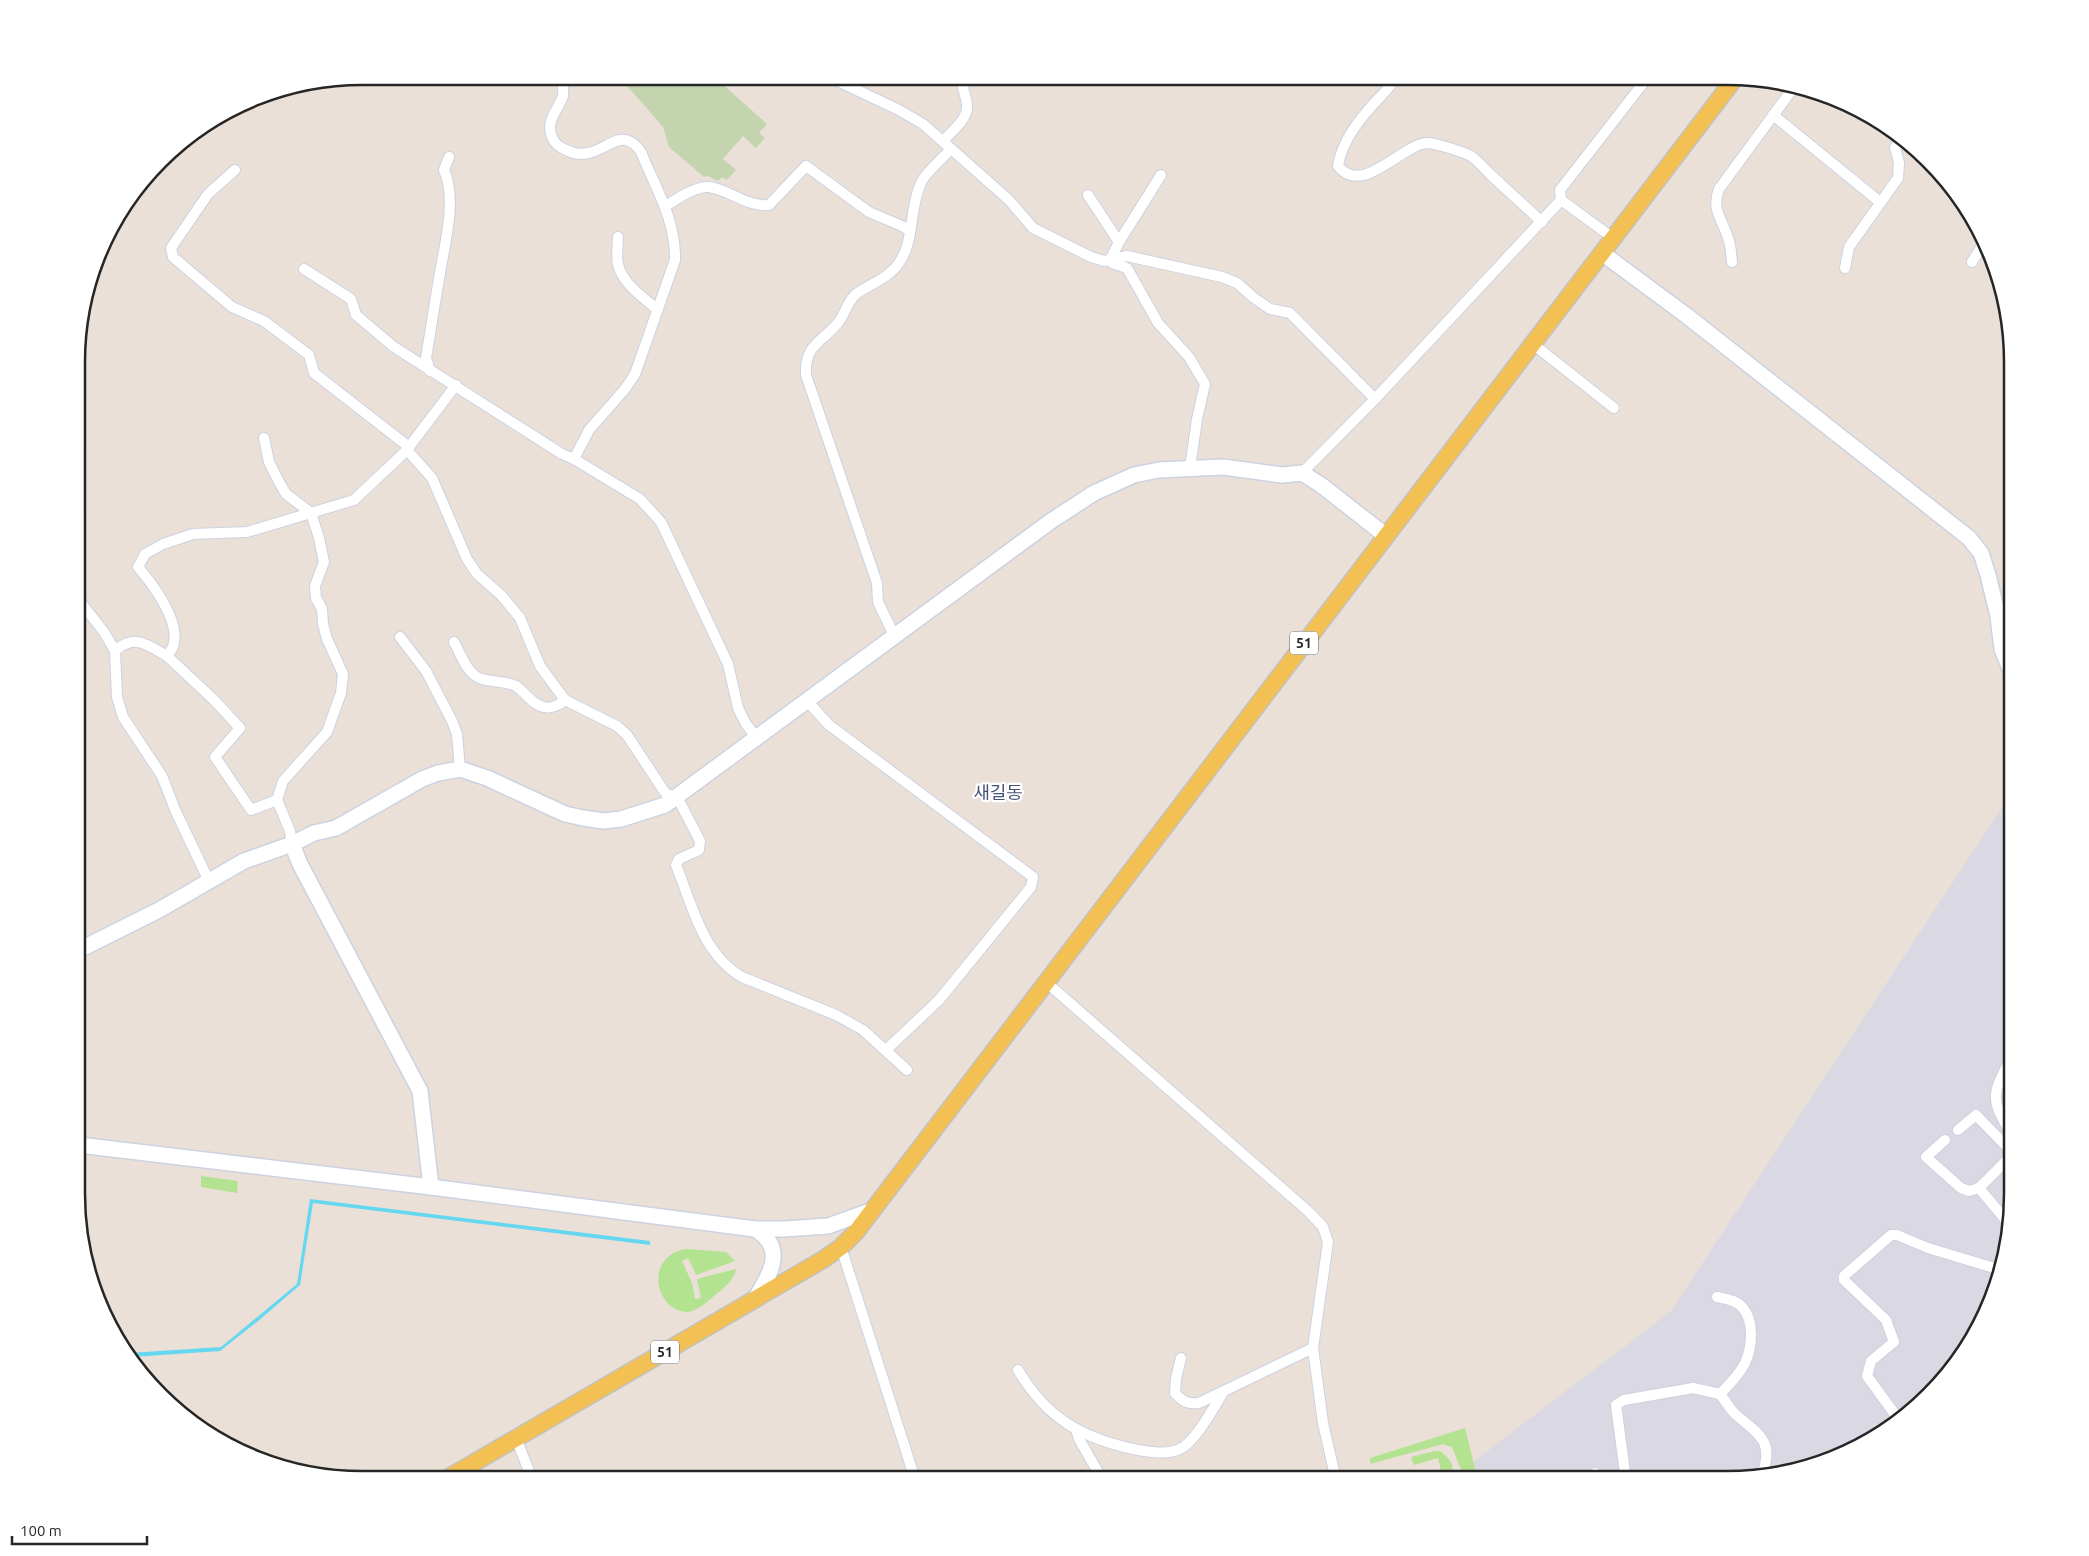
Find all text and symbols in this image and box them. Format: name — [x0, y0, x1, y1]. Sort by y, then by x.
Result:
road number: 51 — [1290, 632, 1318, 654]
district label: 새길동 — [973, 782, 1023, 802]
road number: 51 — [651, 1340, 679, 1364]
scale bar — [12, 1514, 148, 1546]
text: 100 m — [20, 1522, 62, 1539]

